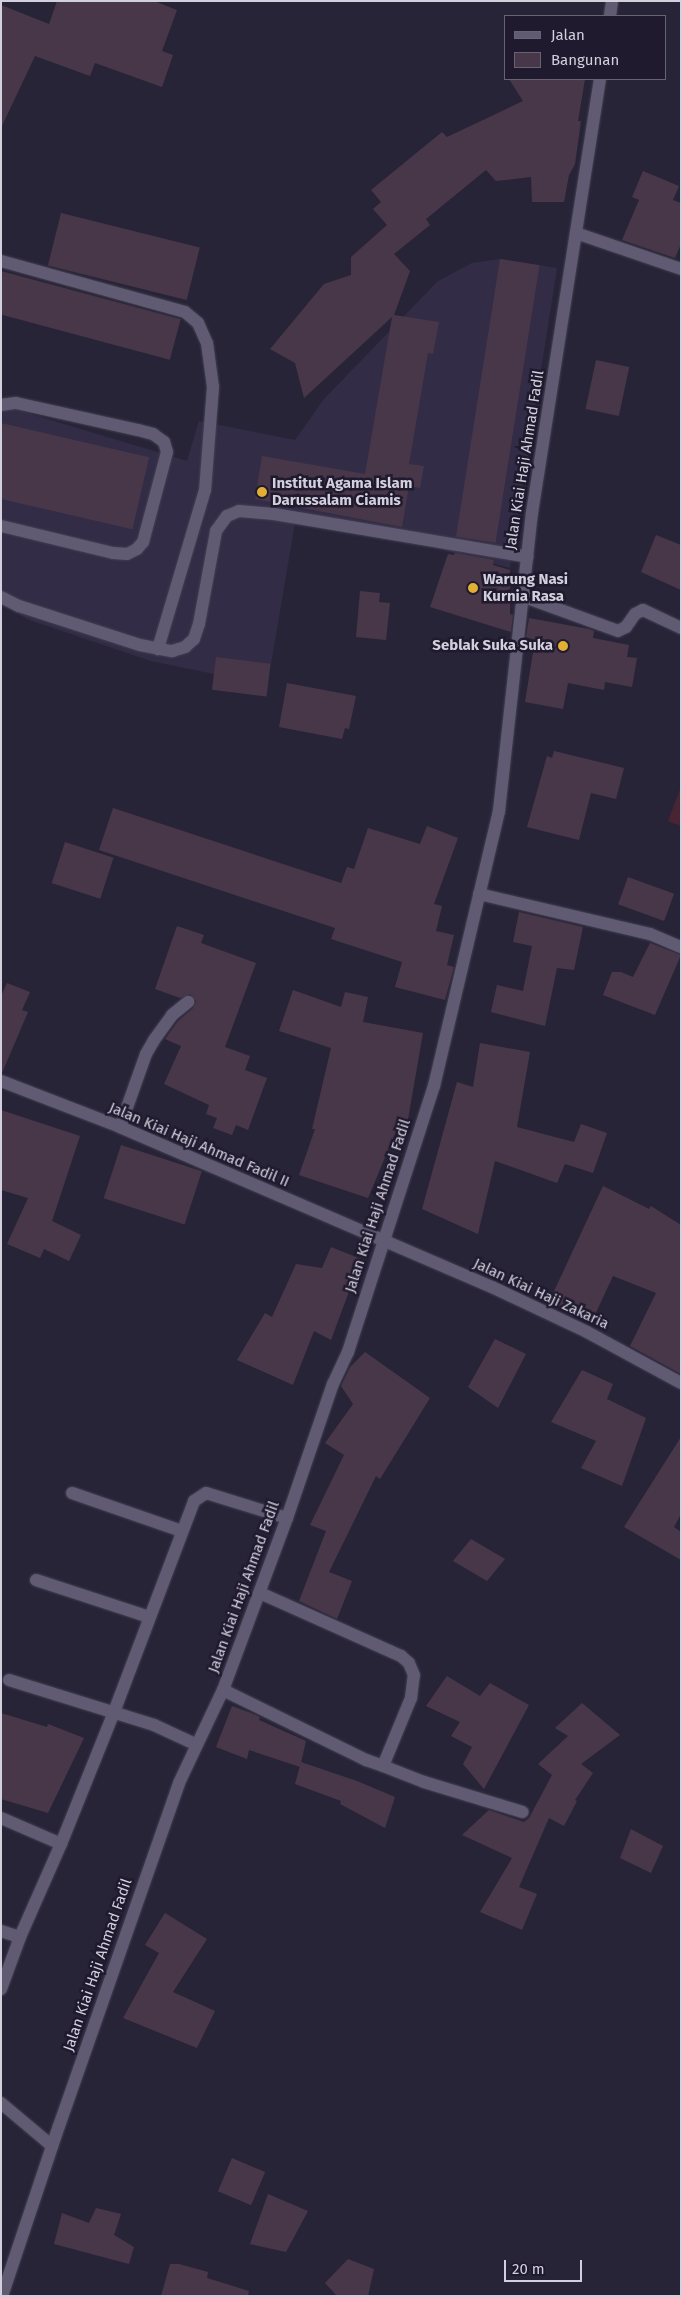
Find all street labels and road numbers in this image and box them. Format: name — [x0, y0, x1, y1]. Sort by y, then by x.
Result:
street label: Jalan Kiai Haji Ahmad Fadil — [502, 369, 548, 551]
street label: Jalan Kiai Haji Ahmad Fadil II — [106, 1099, 292, 1191]
street label: Jalan Kiai Haji Ahmad Fadil — [341, 1117, 415, 1295]
street label: Jalan Kiai Haji Zakaria — [470, 1255, 612, 1333]
street label: Jalan Kiai Haji Ahmad Fadil — [205, 1499, 283, 1675]
street label: Jalan Kiai Haji Ahmad Fadil — [60, 1876, 136, 2054]

